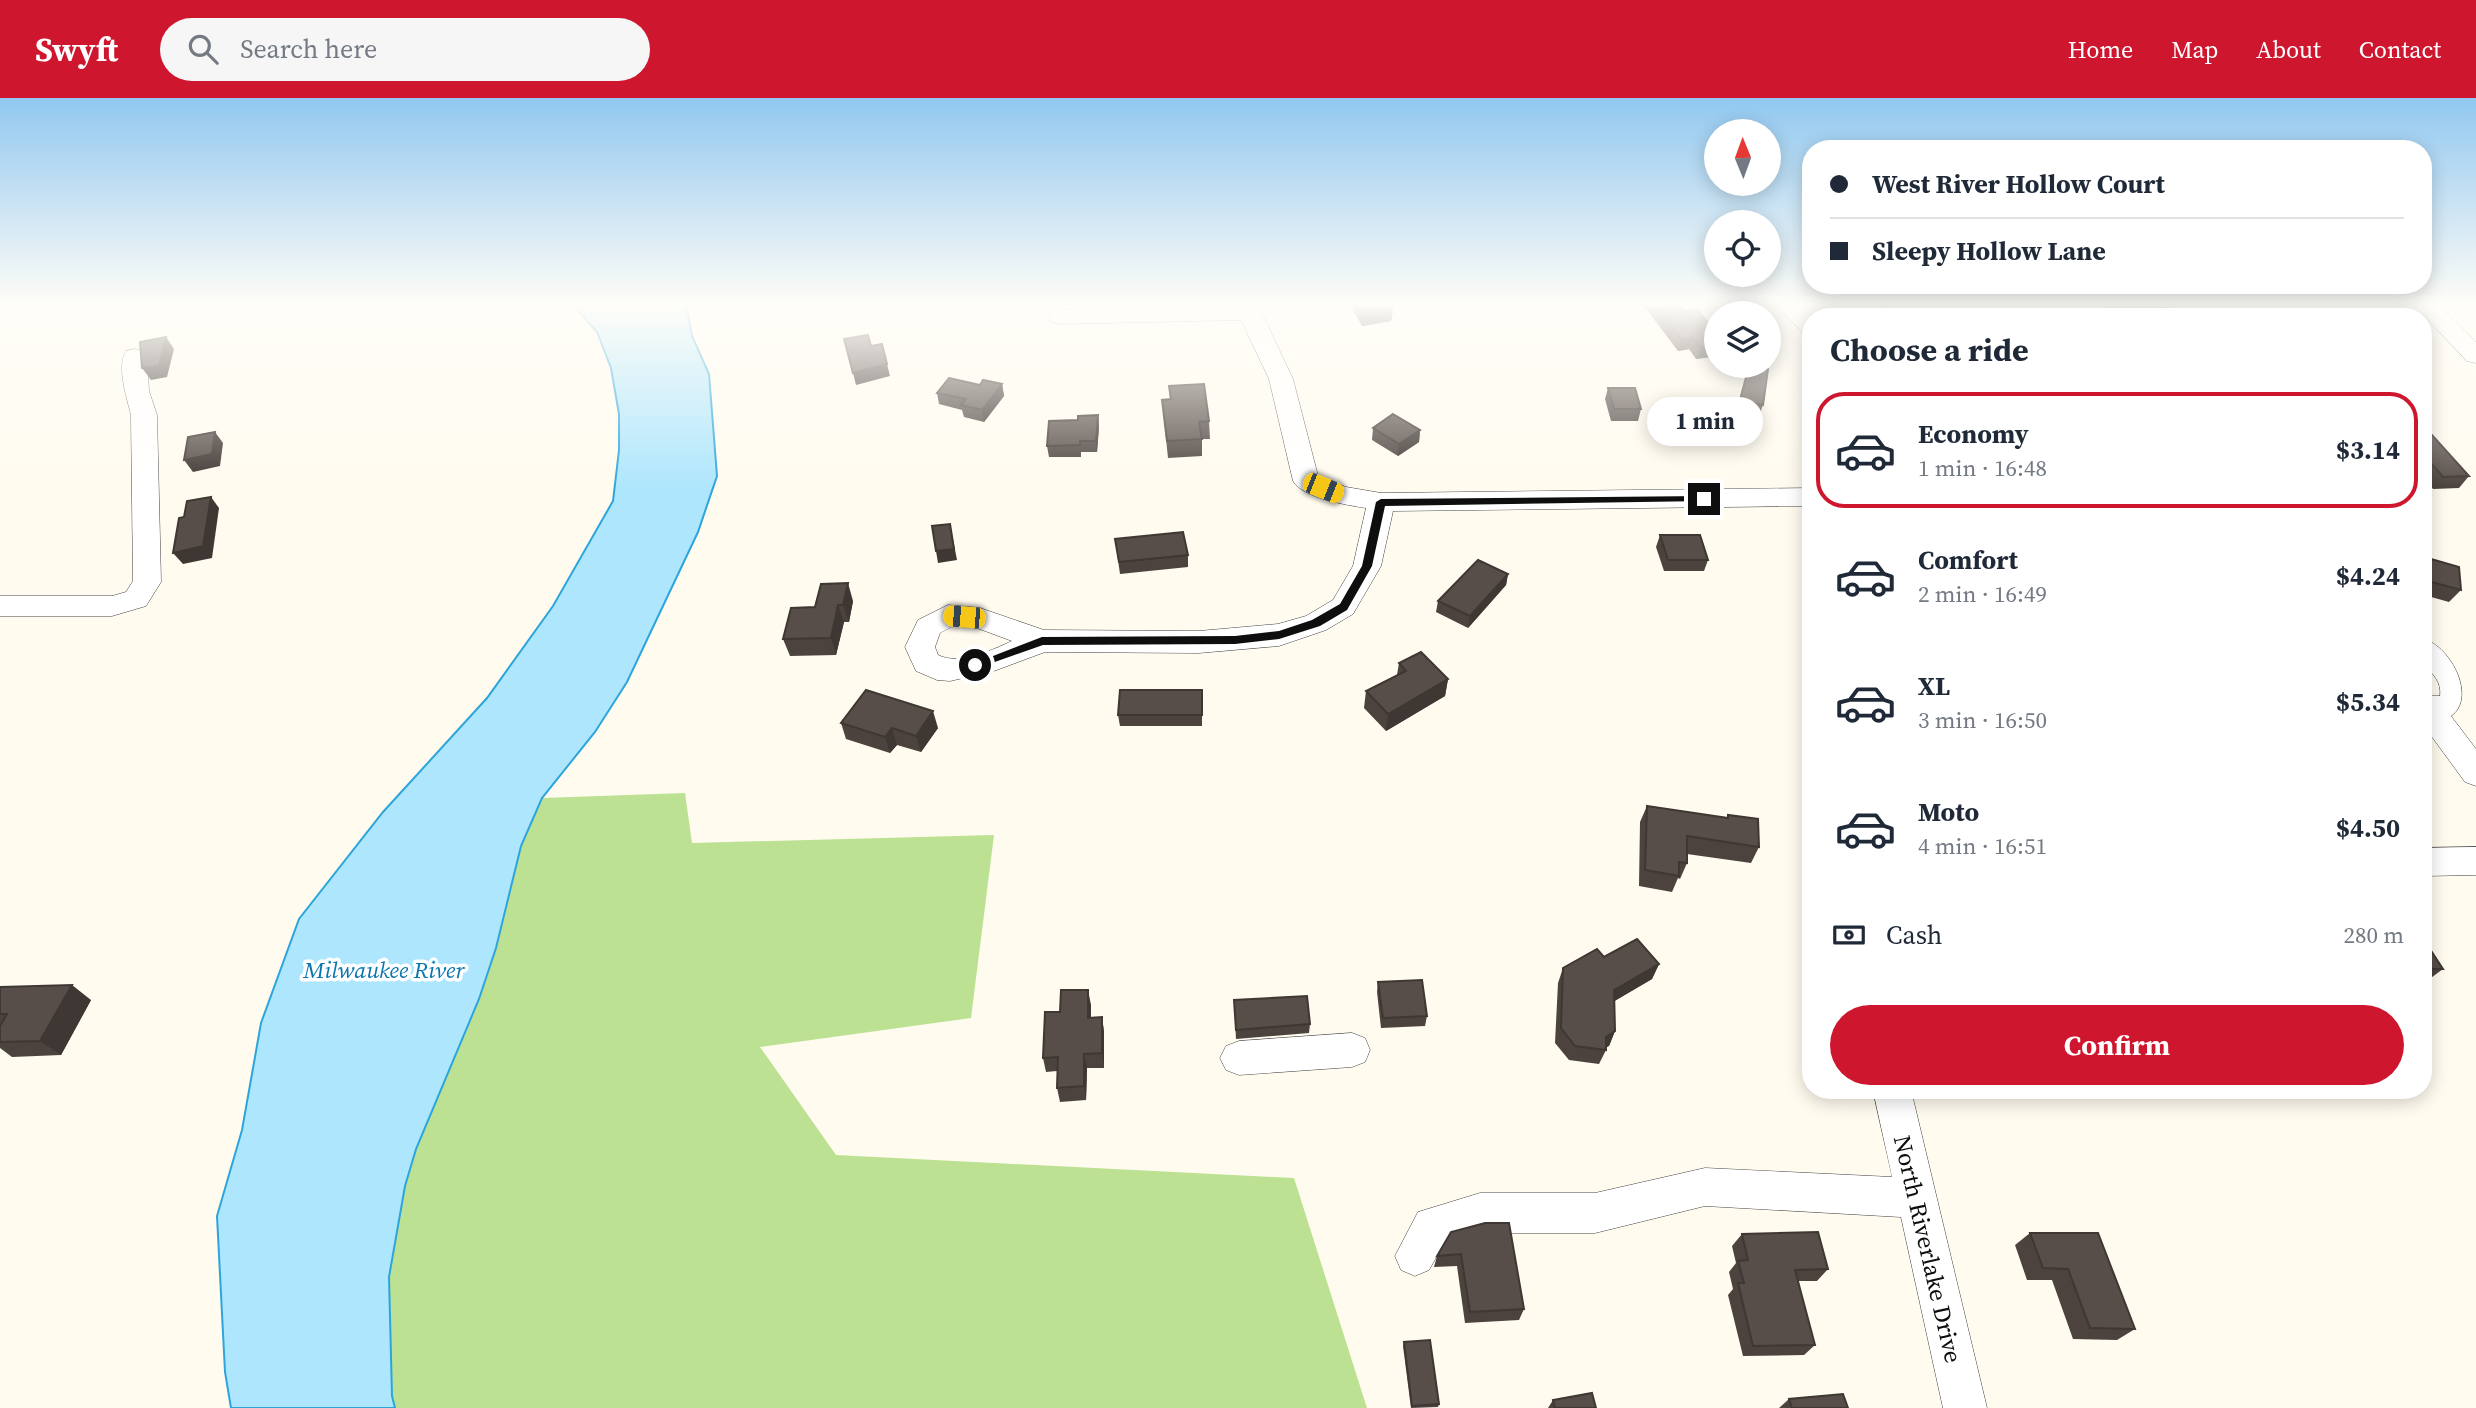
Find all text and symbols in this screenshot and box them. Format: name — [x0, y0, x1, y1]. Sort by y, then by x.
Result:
search box — [160, 18, 650, 81]
text: Swyft — [35, 27, 118, 72]
icon: search — [184, 30, 222, 68]
text: Search here — [240, 31, 377, 67]
text: Home — [2068, 33, 2133, 66]
text: Map — [2171, 33, 2218, 66]
text: About — [2256, 33, 2321, 66]
text: Contact — [2359, 33, 2441, 66]
north arrow — [1704, 119, 1782, 196]
map controls — [1704, 119, 1781, 378]
text: West River Hollow Court — [1872, 166, 2165, 202]
button: locate — [1704, 210, 1781, 287]
text: Sleepy Hollow Lane — [1872, 233, 2106, 269]
button: layers — [1704, 301, 1781, 378]
text: Choose a ride — [1830, 328, 2029, 372]
callout: 1 min — [1646, 398, 1762, 446]
text: 1 min — [1675, 405, 1735, 437]
text: Economy — [1918, 416, 2029, 452]
icon: car — [1834, 419, 1897, 482]
text: $3.14 — [2336, 432, 2400, 468]
text: 1 min · 16:48 — [1918, 452, 2047, 484]
car — [1300, 470, 1347, 506]
route end — [1688, 483, 1720, 515]
text: Comfort — [1918, 542, 2018, 578]
icon: car — [1834, 545, 1897, 608]
text: $4.24 — [2336, 558, 2400, 594]
text: 2 min · 16:49 — [1918, 578, 2047, 610]
car — [943, 605, 986, 629]
route start — [959, 649, 991, 681]
text: XL — [1918, 668, 1950, 704]
icon: car — [1834, 671, 1897, 734]
text: $5.34 — [2336, 684, 2400, 720]
text: 3 min · 16:50 — [1918, 704, 2047, 736]
text: Moto — [1918, 794, 1979, 830]
icon: car — [1834, 797, 1897, 860]
text: $4.50 — [2336, 810, 2400, 846]
text: 4 min · 16:51 — [1918, 830, 2047, 862]
icon: cash — [1830, 916, 1868, 954]
text: Cash — [1886, 917, 1942, 953]
text: 280 m — [2343, 919, 2404, 951]
water label: Milwaukee River — [302, 954, 465, 986]
button: Confirm — [1830, 1005, 2404, 1085]
street label: North Riverlake Drive — [1886, 1132, 1970, 1366]

